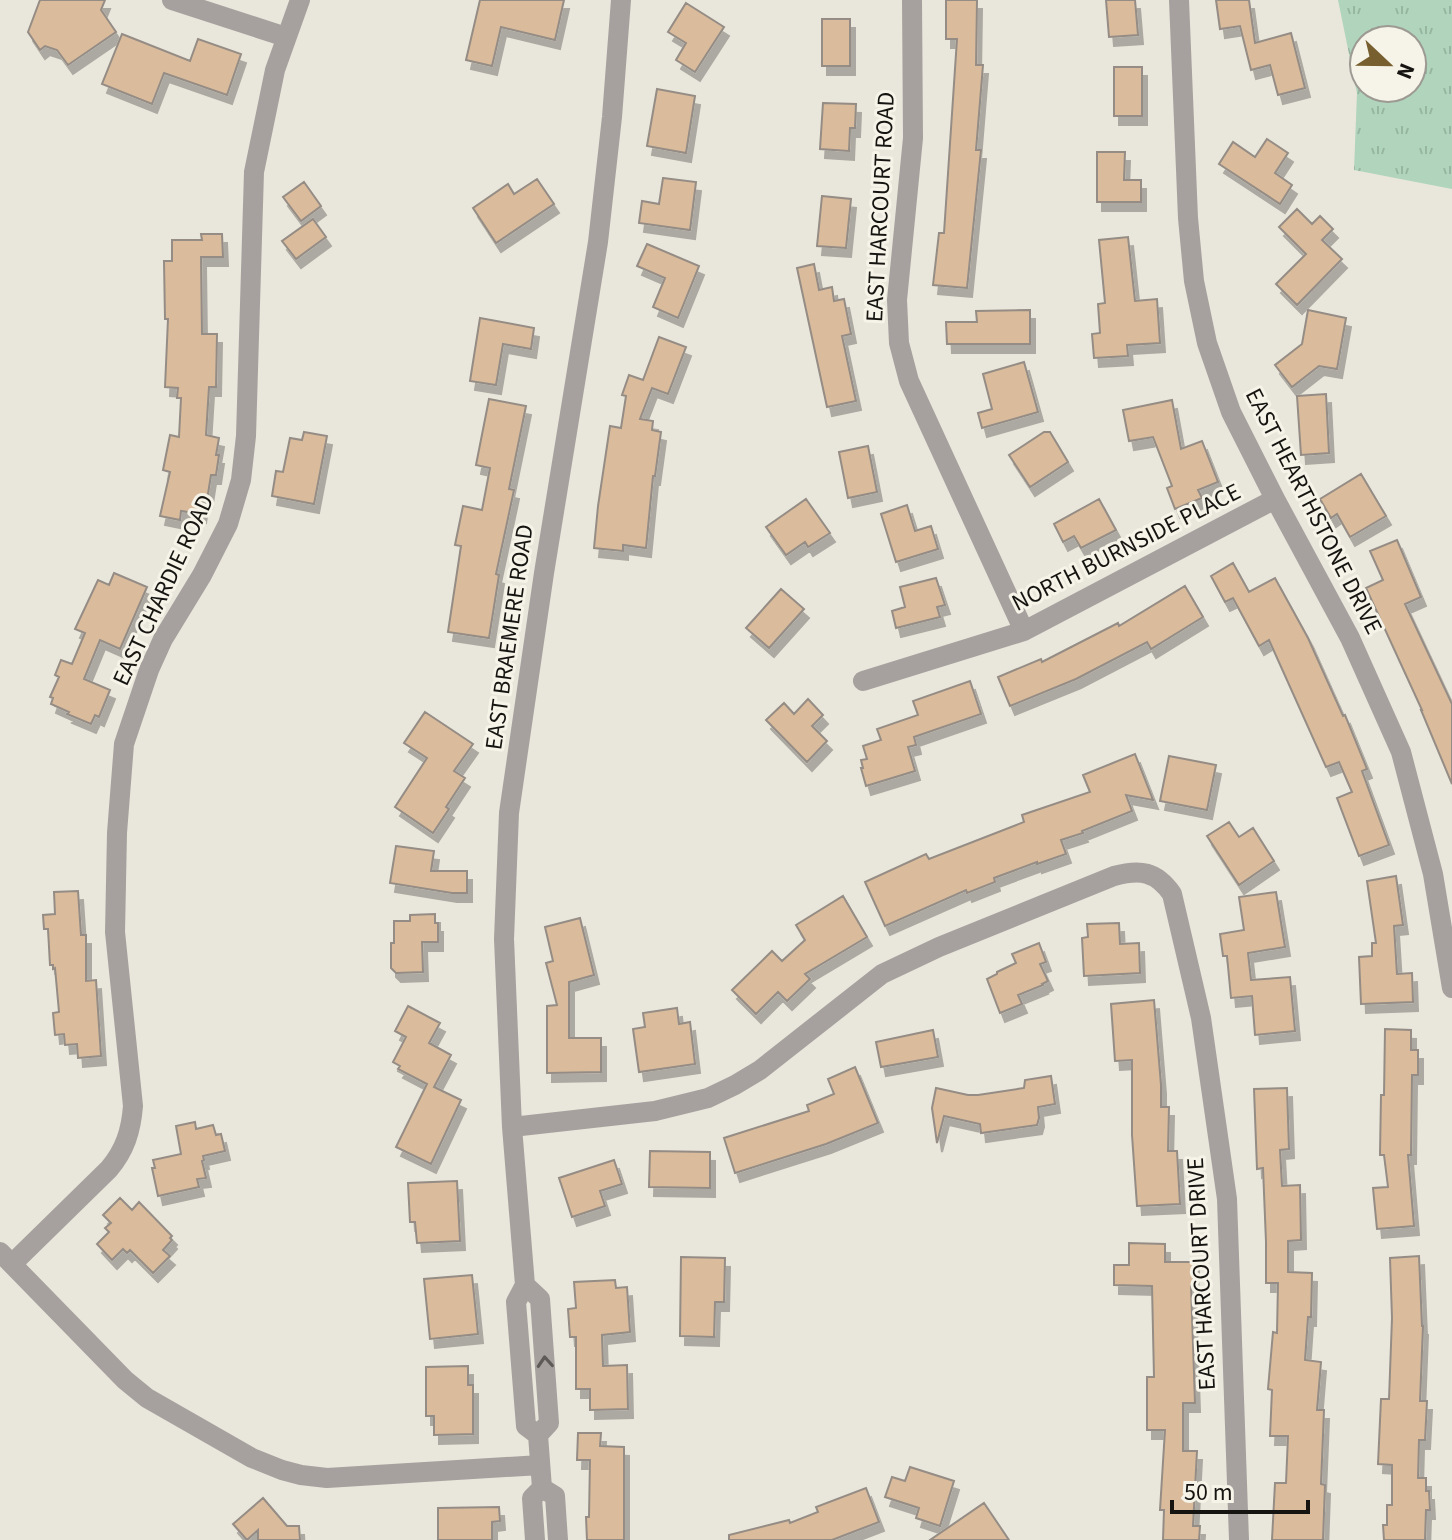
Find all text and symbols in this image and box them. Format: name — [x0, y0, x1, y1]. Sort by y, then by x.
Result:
north arrow — [1348, 24, 1428, 104]
text: N — [1388, 58, 1423, 84]
street label: EAST HARCOURT ROAD — [857, 91, 904, 323]
street label: EAST HEARTHSTONE DRIVE — [1236, 382, 1391, 640]
street label: NORTH BURNSIDE PLACE — [1006, 474, 1247, 620]
street label: EAST CHARDIE ROAD — [104, 489, 223, 692]
street label: EAST BRAEMERE ROAD — [476, 522, 543, 752]
street label: EAST HARCOURT DRIVE — [1178, 1157, 1225, 1391]
one-way arrow — [537, 1355, 554, 1368]
scale bar — [1172, 1464, 1308, 1514]
text: 50 m — [1184, 1475, 1233, 1510]

